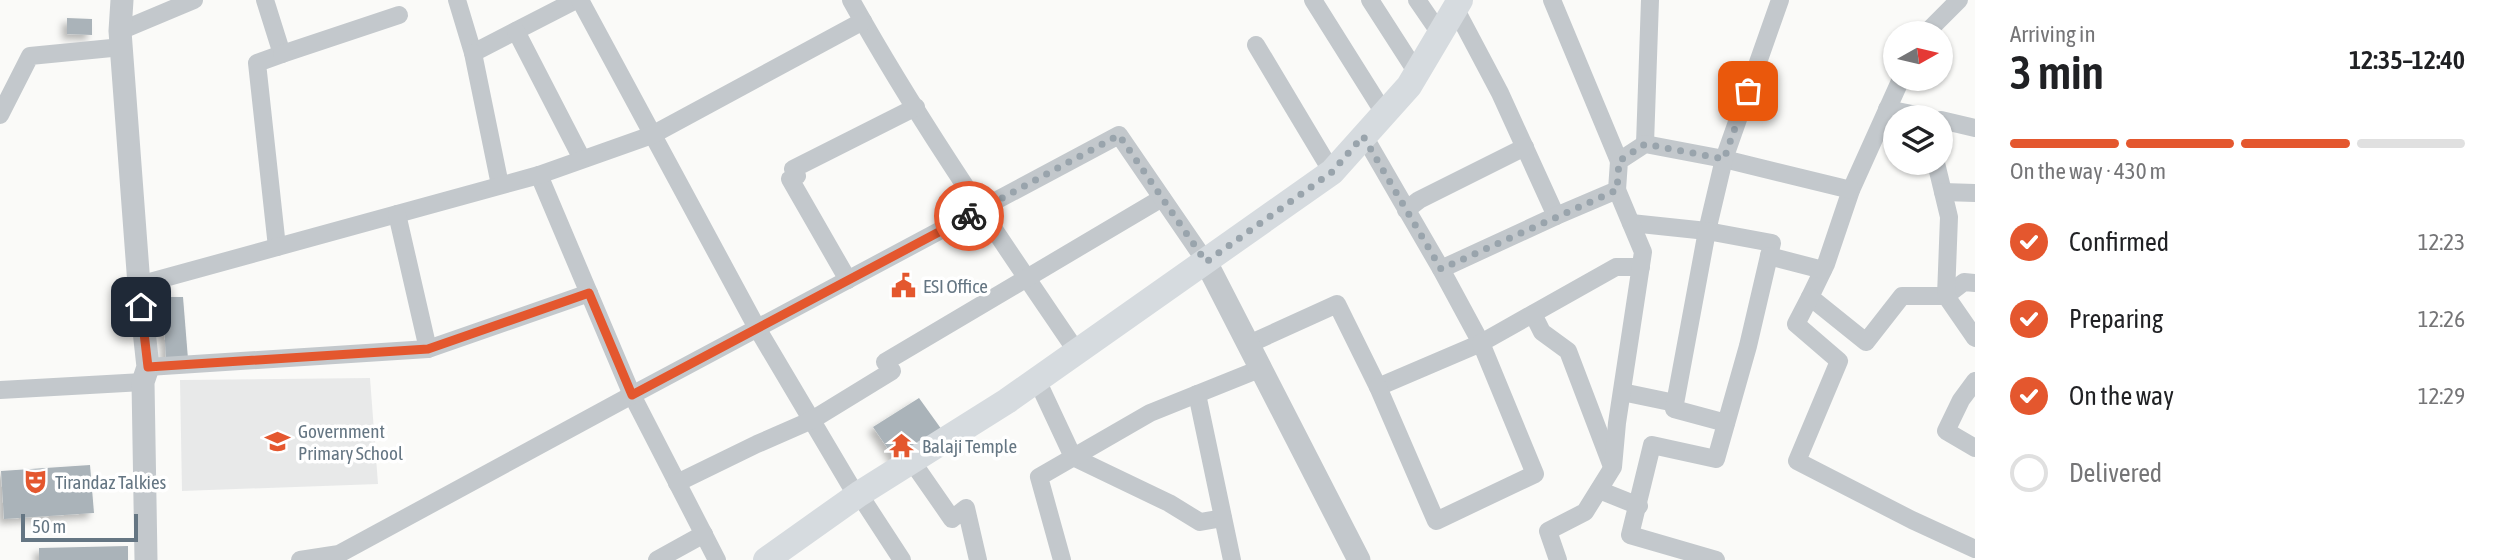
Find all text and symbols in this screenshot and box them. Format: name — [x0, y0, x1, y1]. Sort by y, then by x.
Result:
north arrow — [1883, 21, 1953, 91]
map controls — [1883, 21, 1953, 175]
text: Arriving in — [2010, 21, 2096, 47]
text: 12:35–12:40 — [2349, 45, 2465, 75]
text: 3 min — [2010, 46, 2104, 99]
pin — [1718, 61, 1778, 121]
icon: bag — [1729, 72, 1767, 110]
button: layers — [1883, 105, 1953, 175]
text: On the way · 430 m — [2010, 158, 2166, 184]
courier — [934, 181, 1004, 251]
icon: bike — [950, 197, 988, 235]
icon: check — [2010, 223, 2048, 261]
text: Confirmed — [2069, 227, 2169, 257]
text: 12:23 — [2418, 229, 2465, 255]
public building icon: ESI Office — [889, 272, 917, 300]
place label: ESI Office — [923, 275, 988, 297]
pin — [111, 277, 171, 337]
icon: home — [122, 288, 160, 326]
icon: check — [2010, 300, 2048, 338]
text: Preparing — [2069, 304, 2163, 334]
text: 12:26 — [2418, 306, 2465, 332]
icon: check — [2010, 377, 2048, 415]
text: On the way — [2069, 381, 2174, 411]
text: 12:29 — [2418, 383, 2465, 409]
place label: Government Primary School — [298, 420, 403, 464]
school or university icon: Government Primary School — [264, 428, 292, 456]
temple icon: Balaji Temple — [888, 432, 916, 460]
place label: Balaji Temple — [922, 435, 1017, 457]
text: Delivered — [2069, 458, 2162, 488]
theatre icon: Tirandaz Talkies — [21, 468, 49, 496]
place label: Tirandaz Talkies — [55, 471, 167, 493]
scale bar — [21, 511, 138, 543]
text: 50 m — [32, 515, 66, 537]

